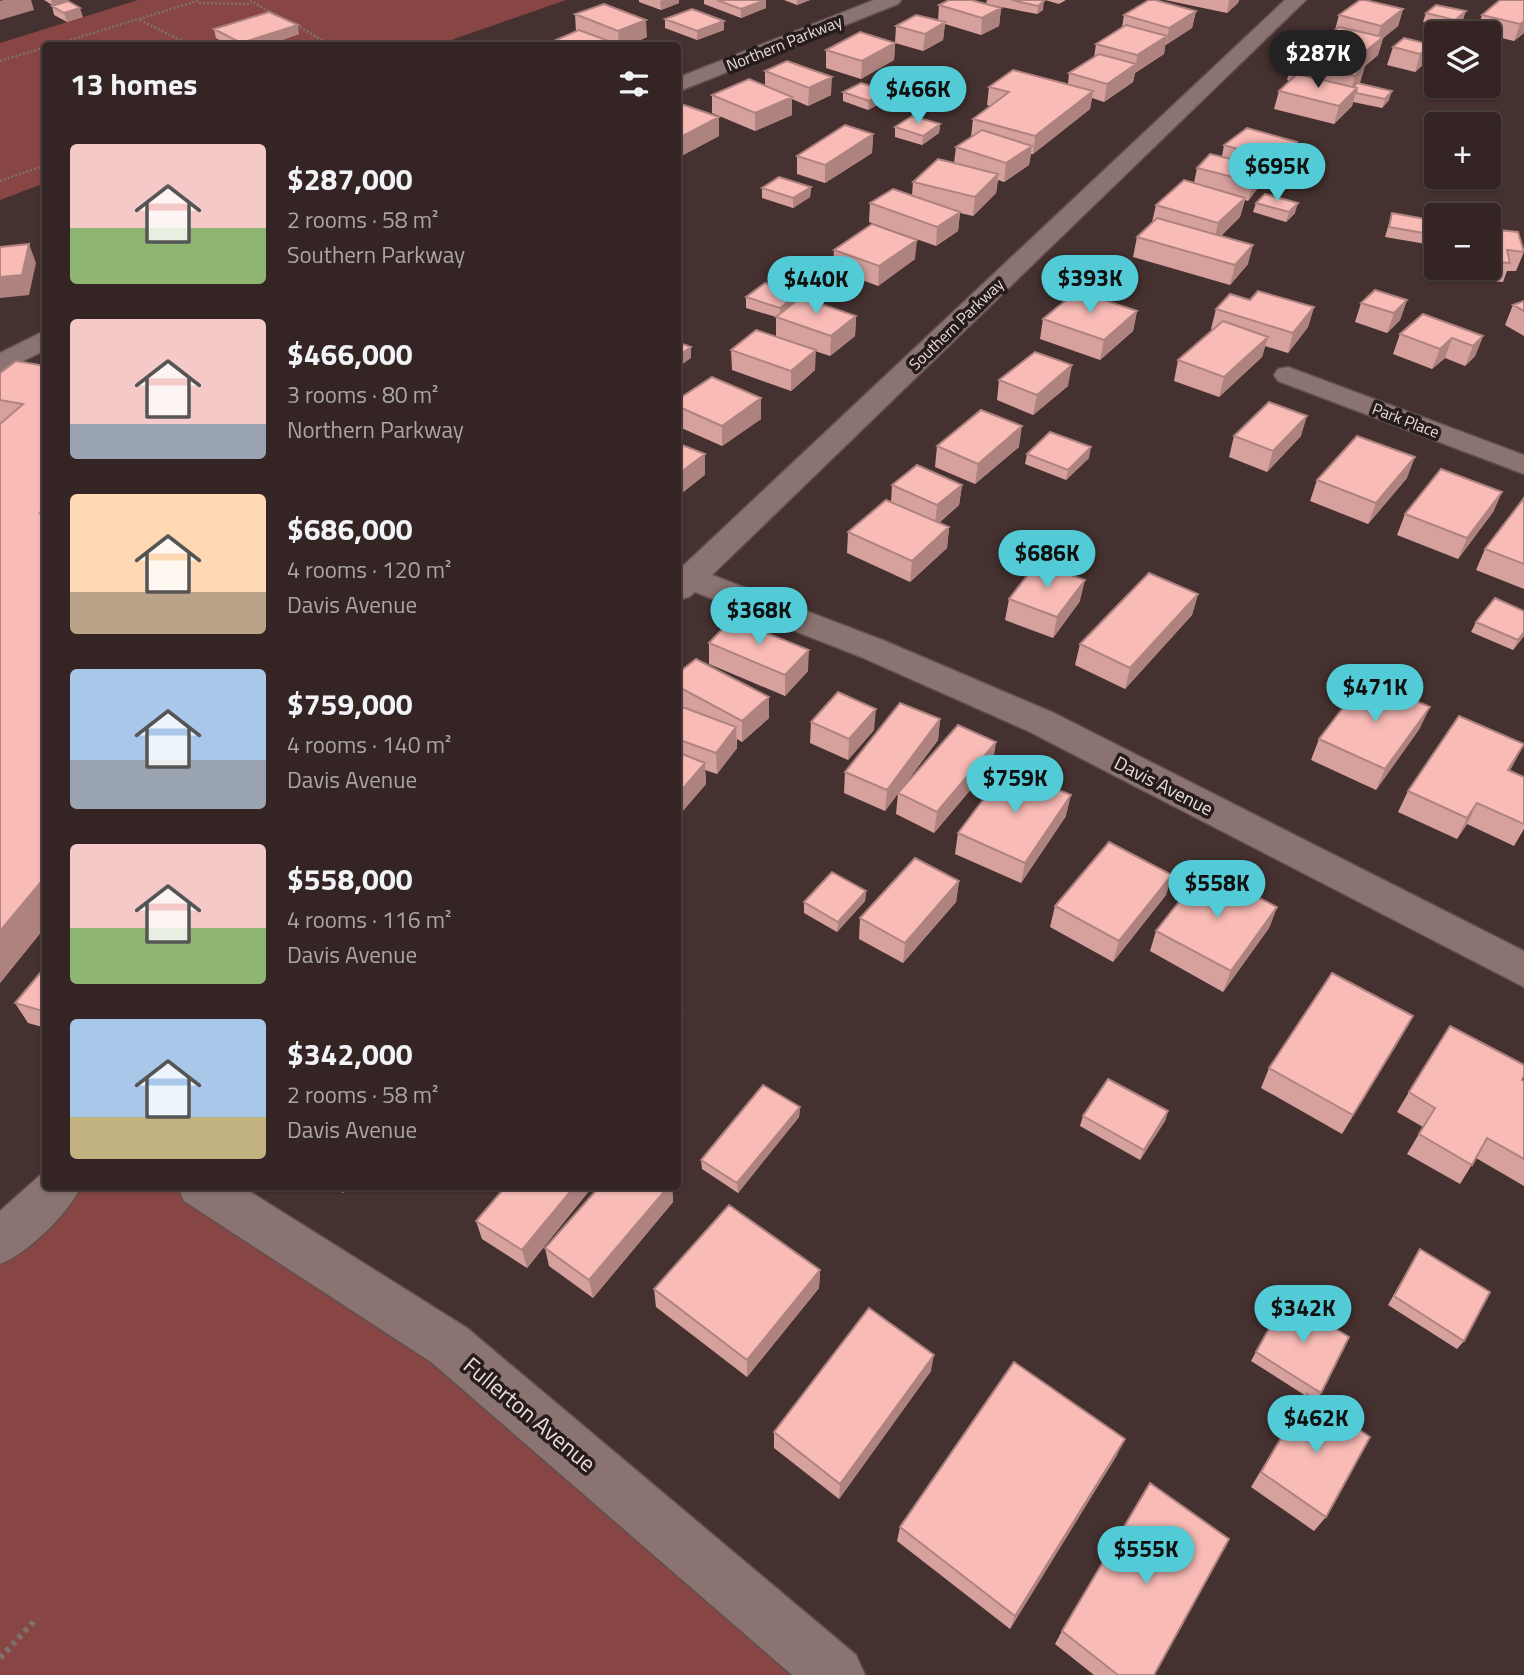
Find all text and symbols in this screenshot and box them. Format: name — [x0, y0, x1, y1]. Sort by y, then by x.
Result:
street label: Northern Parkway — [722, 9, 846, 77]
map controls — [1424, 21, 1501, 280]
button: layers — [1424, 21, 1501, 98]
pin: $287K — [1269, 31, 1367, 90]
text: $287K — [1285, 35, 1351, 70]
text: 13 homes — [70, 61, 197, 107]
icon: filters — [615, 65, 653, 103]
pin: $466K — [869, 66, 967, 126]
text: $466K — [885, 71, 951, 106]
button: + — [1424, 112, 1501, 189]
pin: $695K — [1228, 144, 1326, 203]
text: $695K — [1244, 148, 1310, 183]
text: $287,000 — [287, 156, 413, 202]
icon: home — [126, 172, 210, 256]
text: 2 rooms · 58 m² — [287, 202, 438, 237]
button: − — [1424, 203, 1501, 280]
text: Southern Parkway — [287, 237, 465, 272]
pin: $440K — [767, 256, 865, 316]
pin: $393K — [1041, 256, 1139, 315]
text: $393K — [1057, 260, 1123, 295]
text: $440K — [783, 261, 849, 296]
street label: Southern Parkway — [903, 272, 1009, 376]
text: $466,000 — [287, 331, 413, 377]
icon: home — [126, 347, 210, 431]
text: 3 rooms · 80 m² — [287, 377, 438, 412]
street label: Park Place — [1369, 396, 1443, 444]
text: Northern Parkway — [287, 412, 464, 447]
text: $686,000 — [287, 506, 413, 552]
icon: home — [126, 522, 210, 606]
pin: $686K — [998, 530, 1096, 590]
text: $686K — [1014, 535, 1080, 570]
text: 4 rooms · 120 m² — [287, 552, 451, 587]
text: Davis Avenue — [287, 587, 417, 622]
pin: $368K — [710, 588, 808, 647]
text: $368K — [726, 592, 792, 627]
pin: $471K — [1326, 664, 1424, 724]
text: $471K — [1342, 669, 1408, 704]
text: $759,000 — [287, 681, 413, 727]
icon: home — [126, 697, 210, 781]
text: 4 rooms · 140 m² — [287, 727, 451, 762]
street label: Davis Avenue — [1110, 748, 1218, 822]
pin: $759K — [966, 756, 1064, 815]
text: $759K — [982, 760, 1048, 795]
text: Davis Avenue — [287, 762, 417, 797]
text: $558,000 — [287, 856, 413, 902]
pin: $558K — [1168, 860, 1266, 920]
text: $558K — [1184, 865, 1250, 900]
icon: home — [126, 872, 210, 956]
text: 4 rooms · 116 m² — [287, 902, 451, 937]
text: Davis Avenue — [287, 937, 417, 972]
text: $342,000 — [287, 1031, 413, 1077]
icon: home — [126, 1047, 210, 1131]
text: 2 rooms · 58 m² — [287, 1077, 438, 1112]
text: Davis Avenue — [287, 1112, 417, 1147]
pin: $342K — [1254, 1286, 1352, 1345]
text: $342K — [1270, 1290, 1336, 1325]
street label: Fullerton Avenue — [456, 1348, 604, 1480]
pin: $462K — [1267, 1396, 1365, 1455]
text: $462K — [1283, 1400, 1349, 1435]
pin: $555K — [1097, 1526, 1195, 1586]
text: $555K — [1113, 1531, 1179, 1566]

